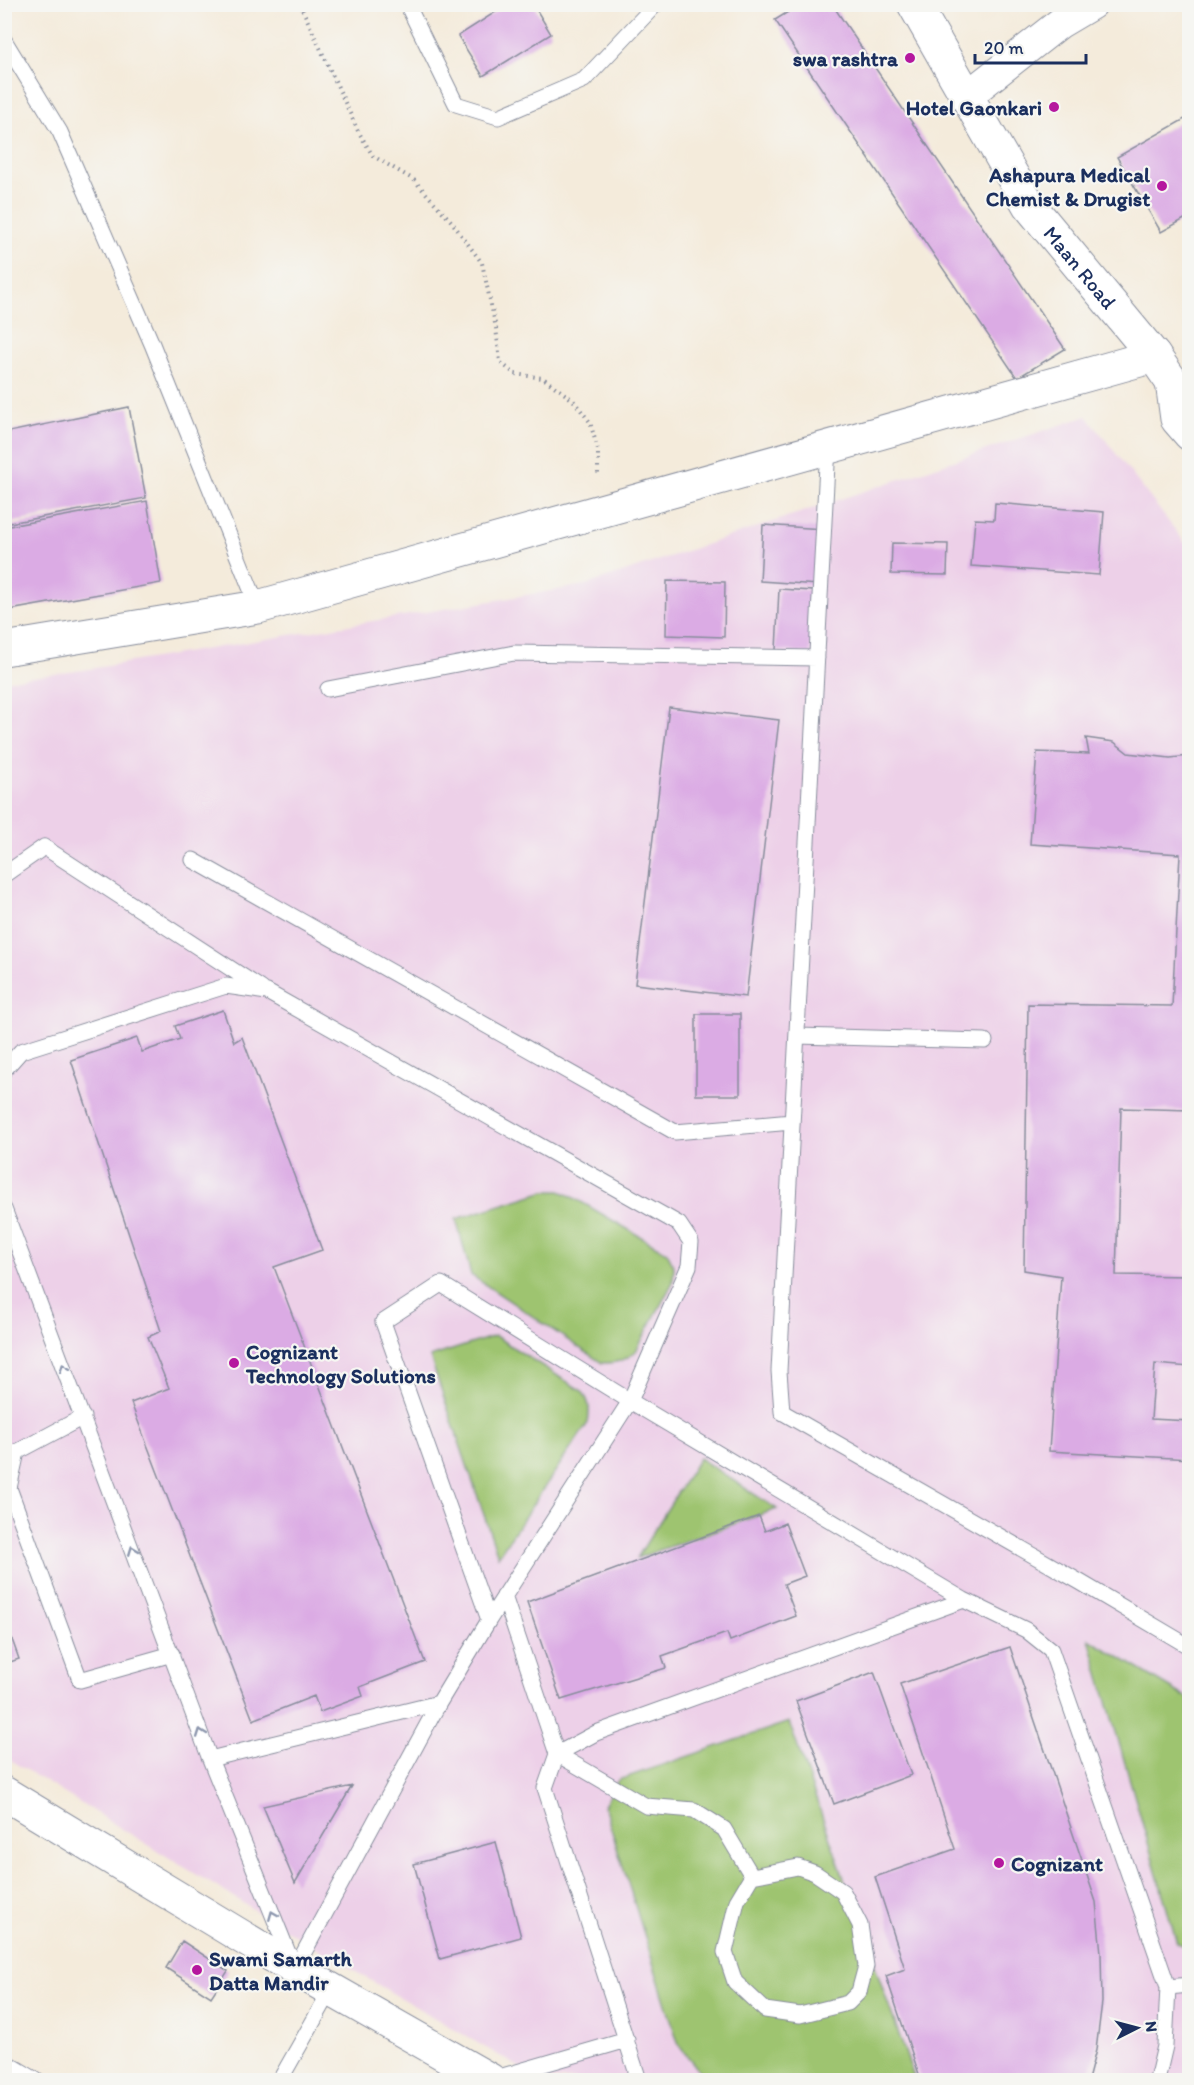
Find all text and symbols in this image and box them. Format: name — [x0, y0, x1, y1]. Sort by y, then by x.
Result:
scale bar — [975, 27, 1086, 65]
text: 20 m — [984, 37, 1024, 59]
place label: swa rashtra — [793, 46, 899, 71]
marker: swa rashtra — [903, 51, 917, 65]
place label: Hotel Gaonkari — [906, 95, 1042, 120]
marker: Hotel Gaonkari — [1047, 100, 1061, 114]
place label: Ashapura Medical Chemist & Drugist — [986, 162, 1151, 212]
marker: Ashapura Medical Chemist & Drugist — [1155, 179, 1169, 193]
street label: Maan Road — [1039, 220, 1122, 314]
place label: Cognizant Technology Solutions — [245, 1339, 436, 1389]
marker: Cognizant Technology Solutions — [227, 1356, 241, 1370]
one-way arrow — [59, 1363, 72, 1374]
one-way arrow — [128, 1546, 140, 1557]
one-way arrow — [195, 1728, 208, 1739]
place label: Cognizant — [1011, 1851, 1103, 1877]
marker: Cognizant — [992, 1856, 1006, 1870]
one-way arrow — [268, 1910, 280, 1921]
place label: Swami Samarth Datta Mandir — [209, 1946, 352, 1995]
marker: Swami Samarth Datta Mandir — [190, 1963, 204, 1977]
north arrow — [1107, 1998, 1167, 2058]
text: N — [1141, 2020, 1161, 2033]

